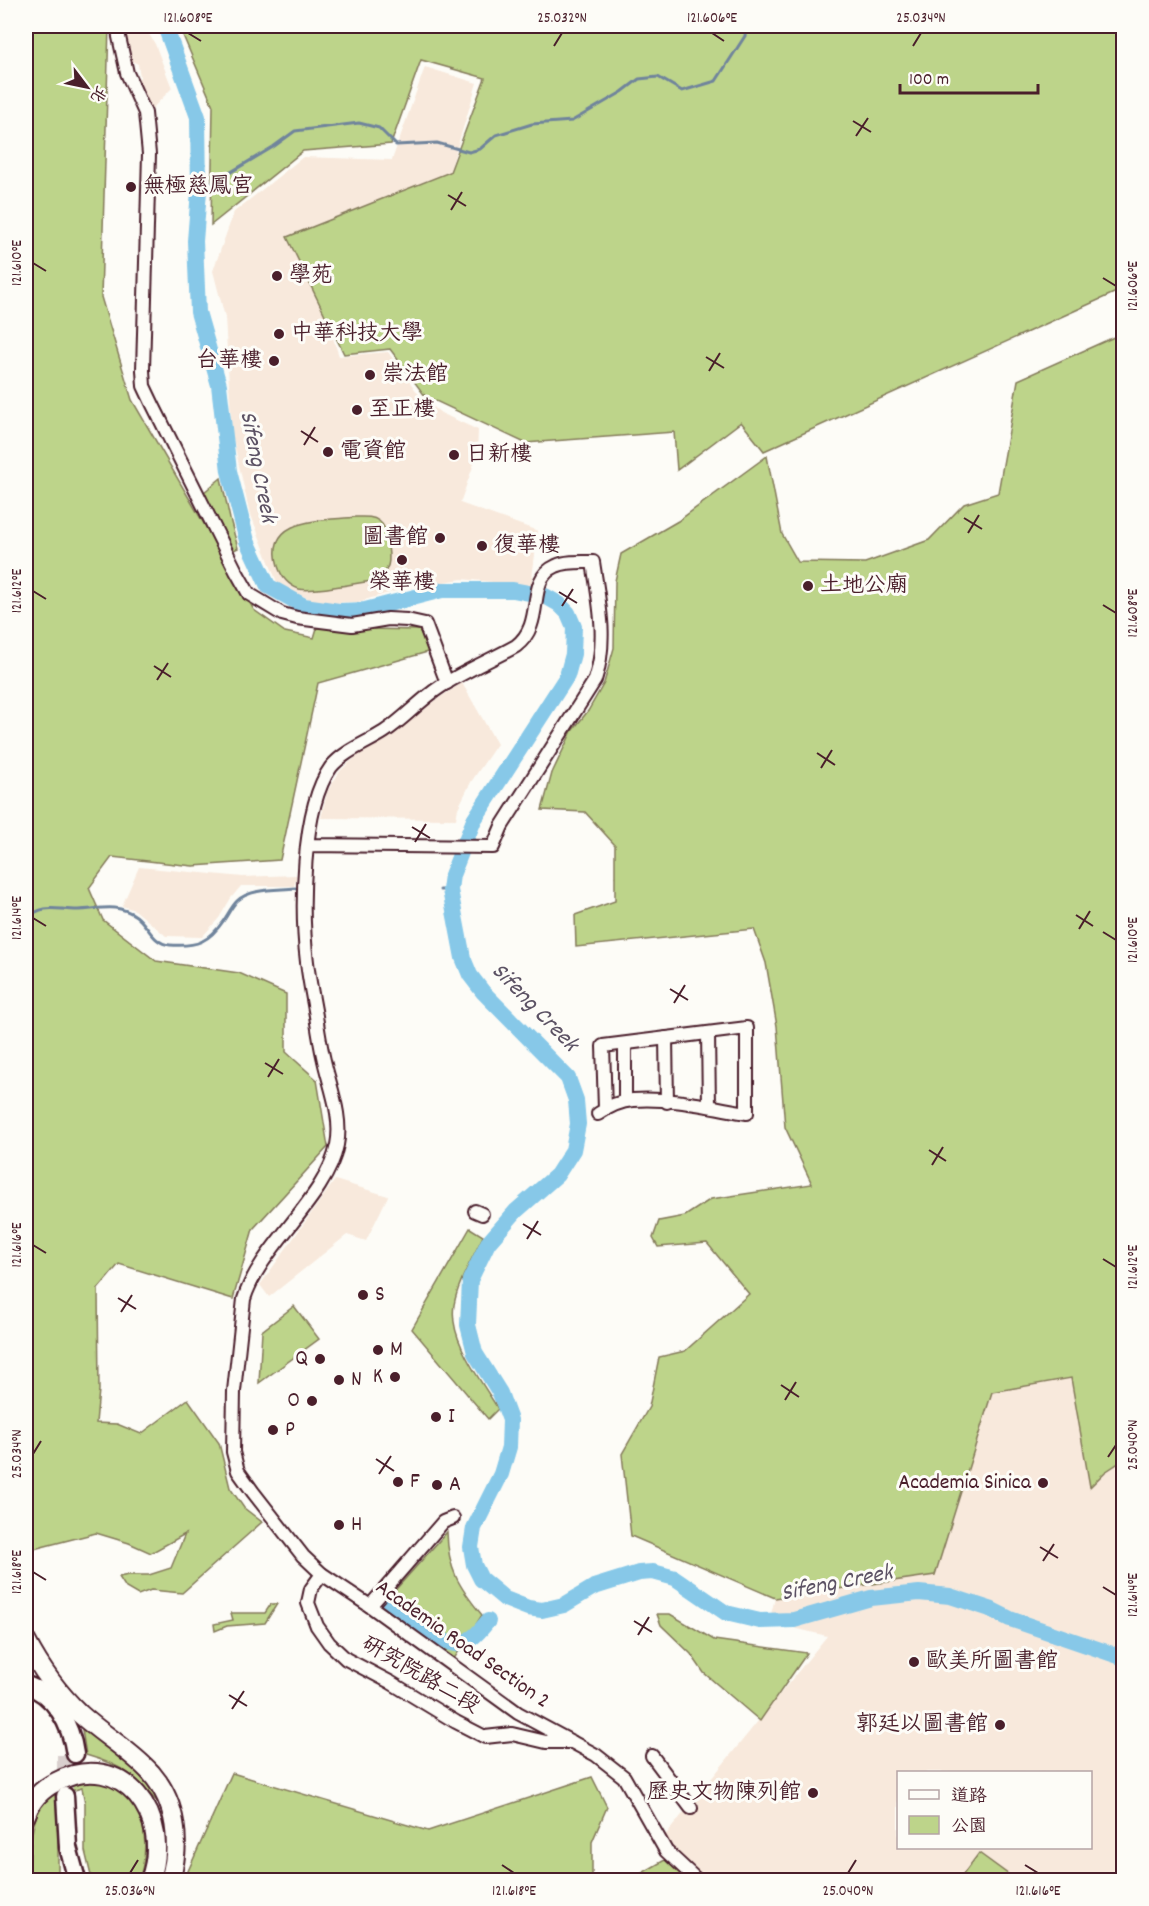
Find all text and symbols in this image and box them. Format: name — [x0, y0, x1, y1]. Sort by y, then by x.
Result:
text: 121.608°E — [164, 8, 213, 30]
text: 25.032°N — [537, 8, 587, 30]
text: 121.606°E — [687, 8, 737, 30]
text: 25.034°N — [896, 8, 946, 30]
north arrow — [57, 57, 117, 117]
scale bar — [900, 57, 1038, 95]
text: 100 m — [909, 68, 949, 93]
text: 北 — [84, 81, 112, 107]
place label: 無極慈鳳宮 — [143, 172, 253, 203]
marker: 無極慈鳳宮 — [124, 180, 138, 194]
text: 121.610°E — [7, 240, 29, 286]
place label: 學苑 — [289, 261, 333, 292]
text: 121.606°E — [1123, 261, 1145, 311]
marker: 學苑 — [270, 269, 284, 283]
place label: 中華科技大學 — [291, 319, 423, 350]
marker: 中華科技大學 — [272, 327, 286, 341]
place label: 台華樓 — [196, 346, 262, 377]
marker: 台華樓 — [267, 354, 281, 368]
place label: 崇法館 — [382, 360, 448, 391]
marker: 崇法館 — [363, 368, 377, 382]
place label: 至正樓 — [369, 395, 435, 426]
marker: 至正樓 — [350, 403, 364, 417]
water label: Sifeng Creek — [230, 408, 285, 528]
place label: 電資館 — [340, 437, 406, 468]
place label: 日新樓 — [466, 440, 532, 471]
marker: 電資館 — [321, 445, 335, 459]
marker: 日新樓 — [447, 448, 461, 462]
place label: 圖書館 — [362, 523, 428, 554]
marker: 圖書館 — [433, 531, 447, 545]
place label: 復華樓 — [494, 531, 560, 562]
marker: 復華樓 — [475, 539, 489, 553]
marker: 榮華樓 — [395, 553, 409, 567]
place label: 榮華樓 — [369, 568, 435, 599]
text: 121.612°E — [7, 569, 29, 613]
place label: 土地公廟 — [820, 571, 908, 602]
marker: 土地公廟 — [801, 579, 815, 593]
text: 121.608°E — [1123, 588, 1145, 637]
text: 121.614°E — [7, 896, 29, 940]
text: 121.610°E — [1123, 917, 1145, 963]
water label: Sifeng Creek — [483, 956, 587, 1062]
text: 121.616°E — [7, 1222, 29, 1268]
text: 121.612°E — [1123, 1245, 1145, 1289]
place label: S — [375, 1280, 385, 1311]
marker: S — [356, 1288, 370, 1302]
place label: M — [390, 1335, 403, 1366]
marker: M — [371, 1343, 385, 1357]
place label: Q — [295, 1344, 308, 1375]
marker: Q — [313, 1352, 327, 1366]
place label: K — [373, 1362, 383, 1393]
place label: N — [351, 1365, 362, 1396]
marker: K — [388, 1370, 402, 1384]
marker: N — [332, 1373, 346, 1387]
place label: O — [287, 1386, 300, 1417]
marker: O — [305, 1394, 319, 1408]
place label: I — [448, 1402, 455, 1433]
marker: I — [429, 1410, 443, 1424]
place label: P — [285, 1415, 295, 1446]
text: 25.040°N — [1123, 1420, 1145, 1470]
marker: P — [266, 1423, 280, 1437]
text: 25.034°N — [7, 1429, 29, 1479]
place label: F — [410, 1467, 420, 1498]
place label: Academia Sinica — [898, 1468, 1032, 1499]
place label: A — [449, 1470, 461, 1501]
marker: F — [391, 1475, 405, 1489]
marker: Academia Sinica — [1036, 1476, 1050, 1490]
marker: A — [430, 1478, 444, 1492]
place label: H — [351, 1510, 362, 1541]
marker: H — [332, 1518, 346, 1532]
text: 121.618°E — [7, 1550, 29, 1594]
water label: Sifeng Creek — [778, 1556, 898, 1611]
street label: Academia Road Section 2 — [368, 1573, 556, 1717]
text: 121.614°E — [1123, 1573, 1145, 1617]
street label: 研究院路二段 — [355, 1630, 485, 1722]
place label: 歐美所圖書館 — [926, 1647, 1058, 1678]
marker: 歐美所圖書館 — [907, 1655, 921, 1669]
place label: 郭廷以圖書館 — [856, 1710, 988, 1741]
marker: 郭廷以圖書館 — [993, 1718, 1007, 1732]
legend — [897, 1771, 1092, 1849]
place label: 歷史文物陳列館 — [647, 1778, 801, 1809]
text: 道路 — [951, 1785, 987, 1810]
marker: 歷史文物陳列館 — [806, 1786, 820, 1800]
text: 公園 — [951, 1815, 987, 1840]
text: 25.036°N — [105, 1881, 155, 1903]
text: 121.618°E — [492, 1881, 536, 1903]
text: 25.040°N — [823, 1881, 873, 1903]
text: 121.616°E — [1015, 1881, 1061, 1903]

